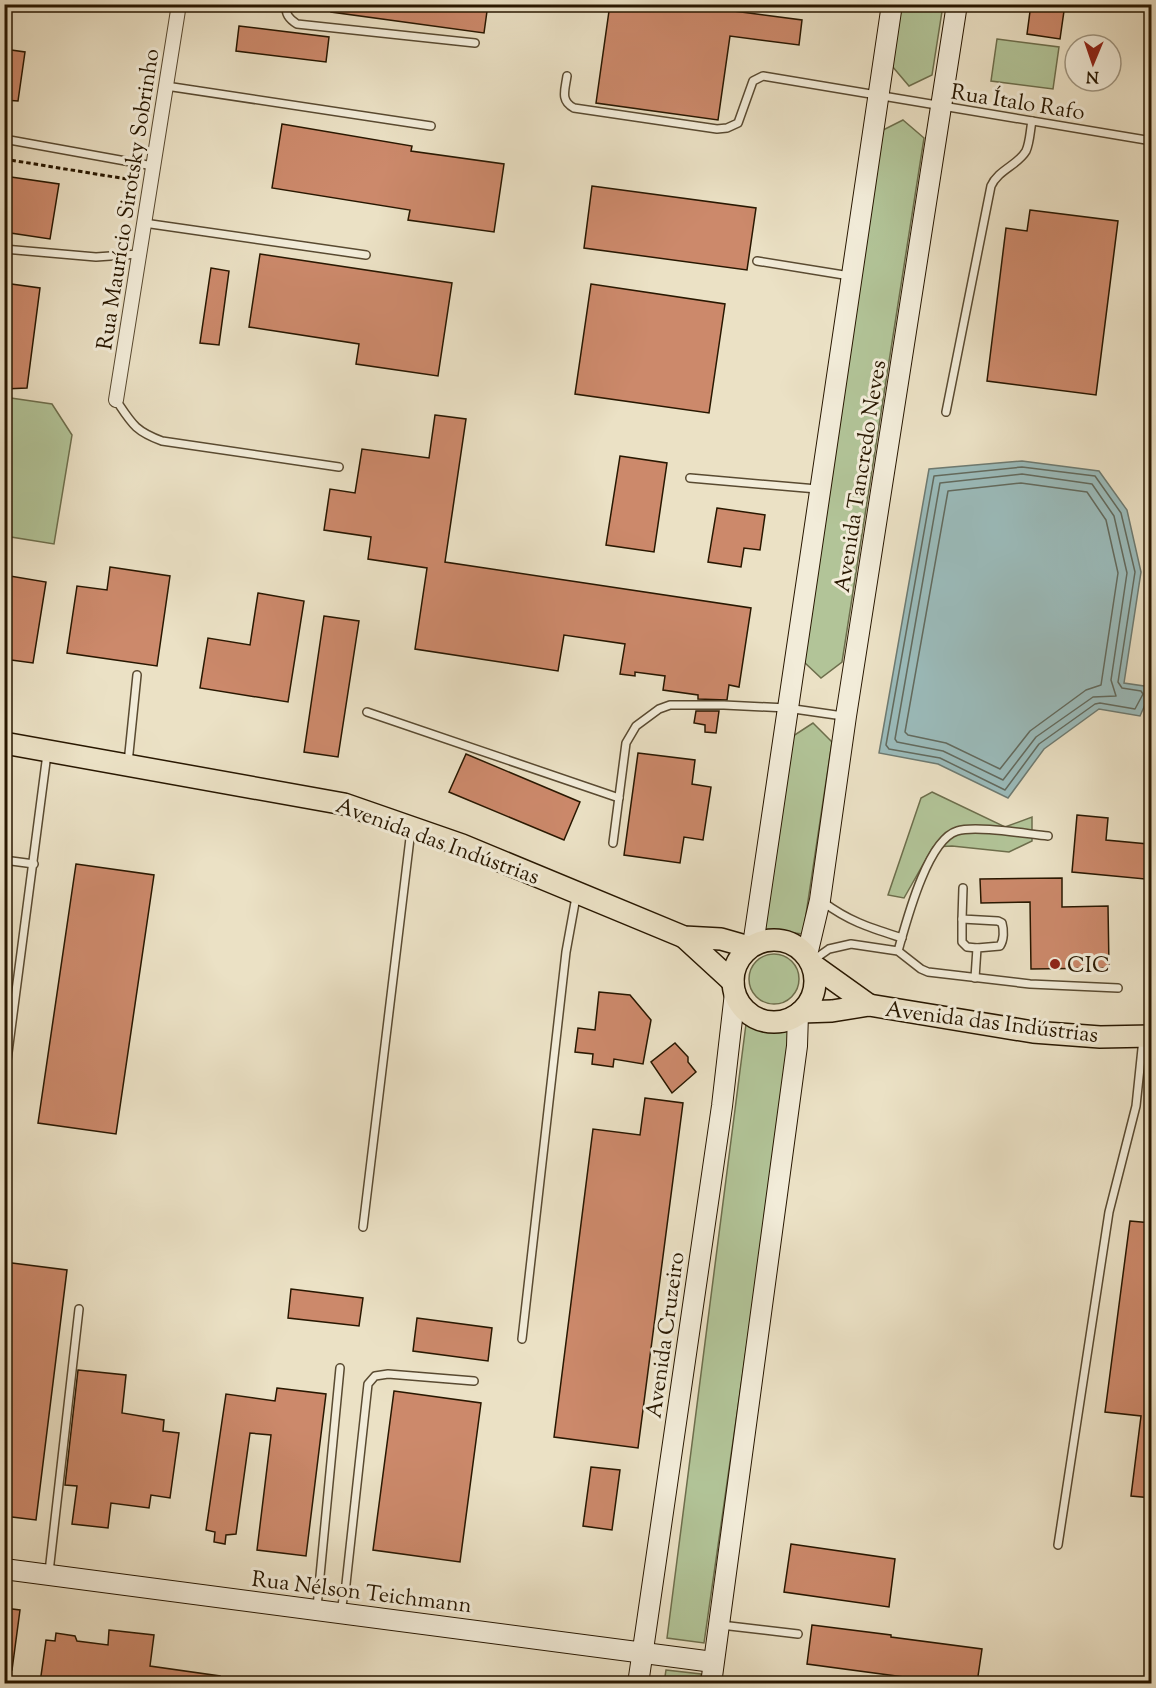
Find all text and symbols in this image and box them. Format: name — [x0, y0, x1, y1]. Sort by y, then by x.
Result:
north arrow — [1063, 33, 1123, 93]
street label: Rua Maurício Sirotsky Sobrinho — [90, 47, 170, 352]
text: N — [1086, 64, 1099, 87]
street label: Rua Ítalo Rafo — [948, 77, 1087, 130]
street label: Avenida Tancredo Neves — [828, 358, 896, 595]
street label: Avenida das Indústrias — [331, 791, 543, 895]
place label: CIC — [1067, 951, 1110, 983]
marker: CIC — [1048, 957, 1062, 971]
street label: Avenida das Indústrias — [883, 995, 1100, 1053]
street label: Avenida Cruzeiro — [639, 1250, 694, 1421]
street label: Rua Nélson Teichmann — [250, 1565, 474, 1623]

